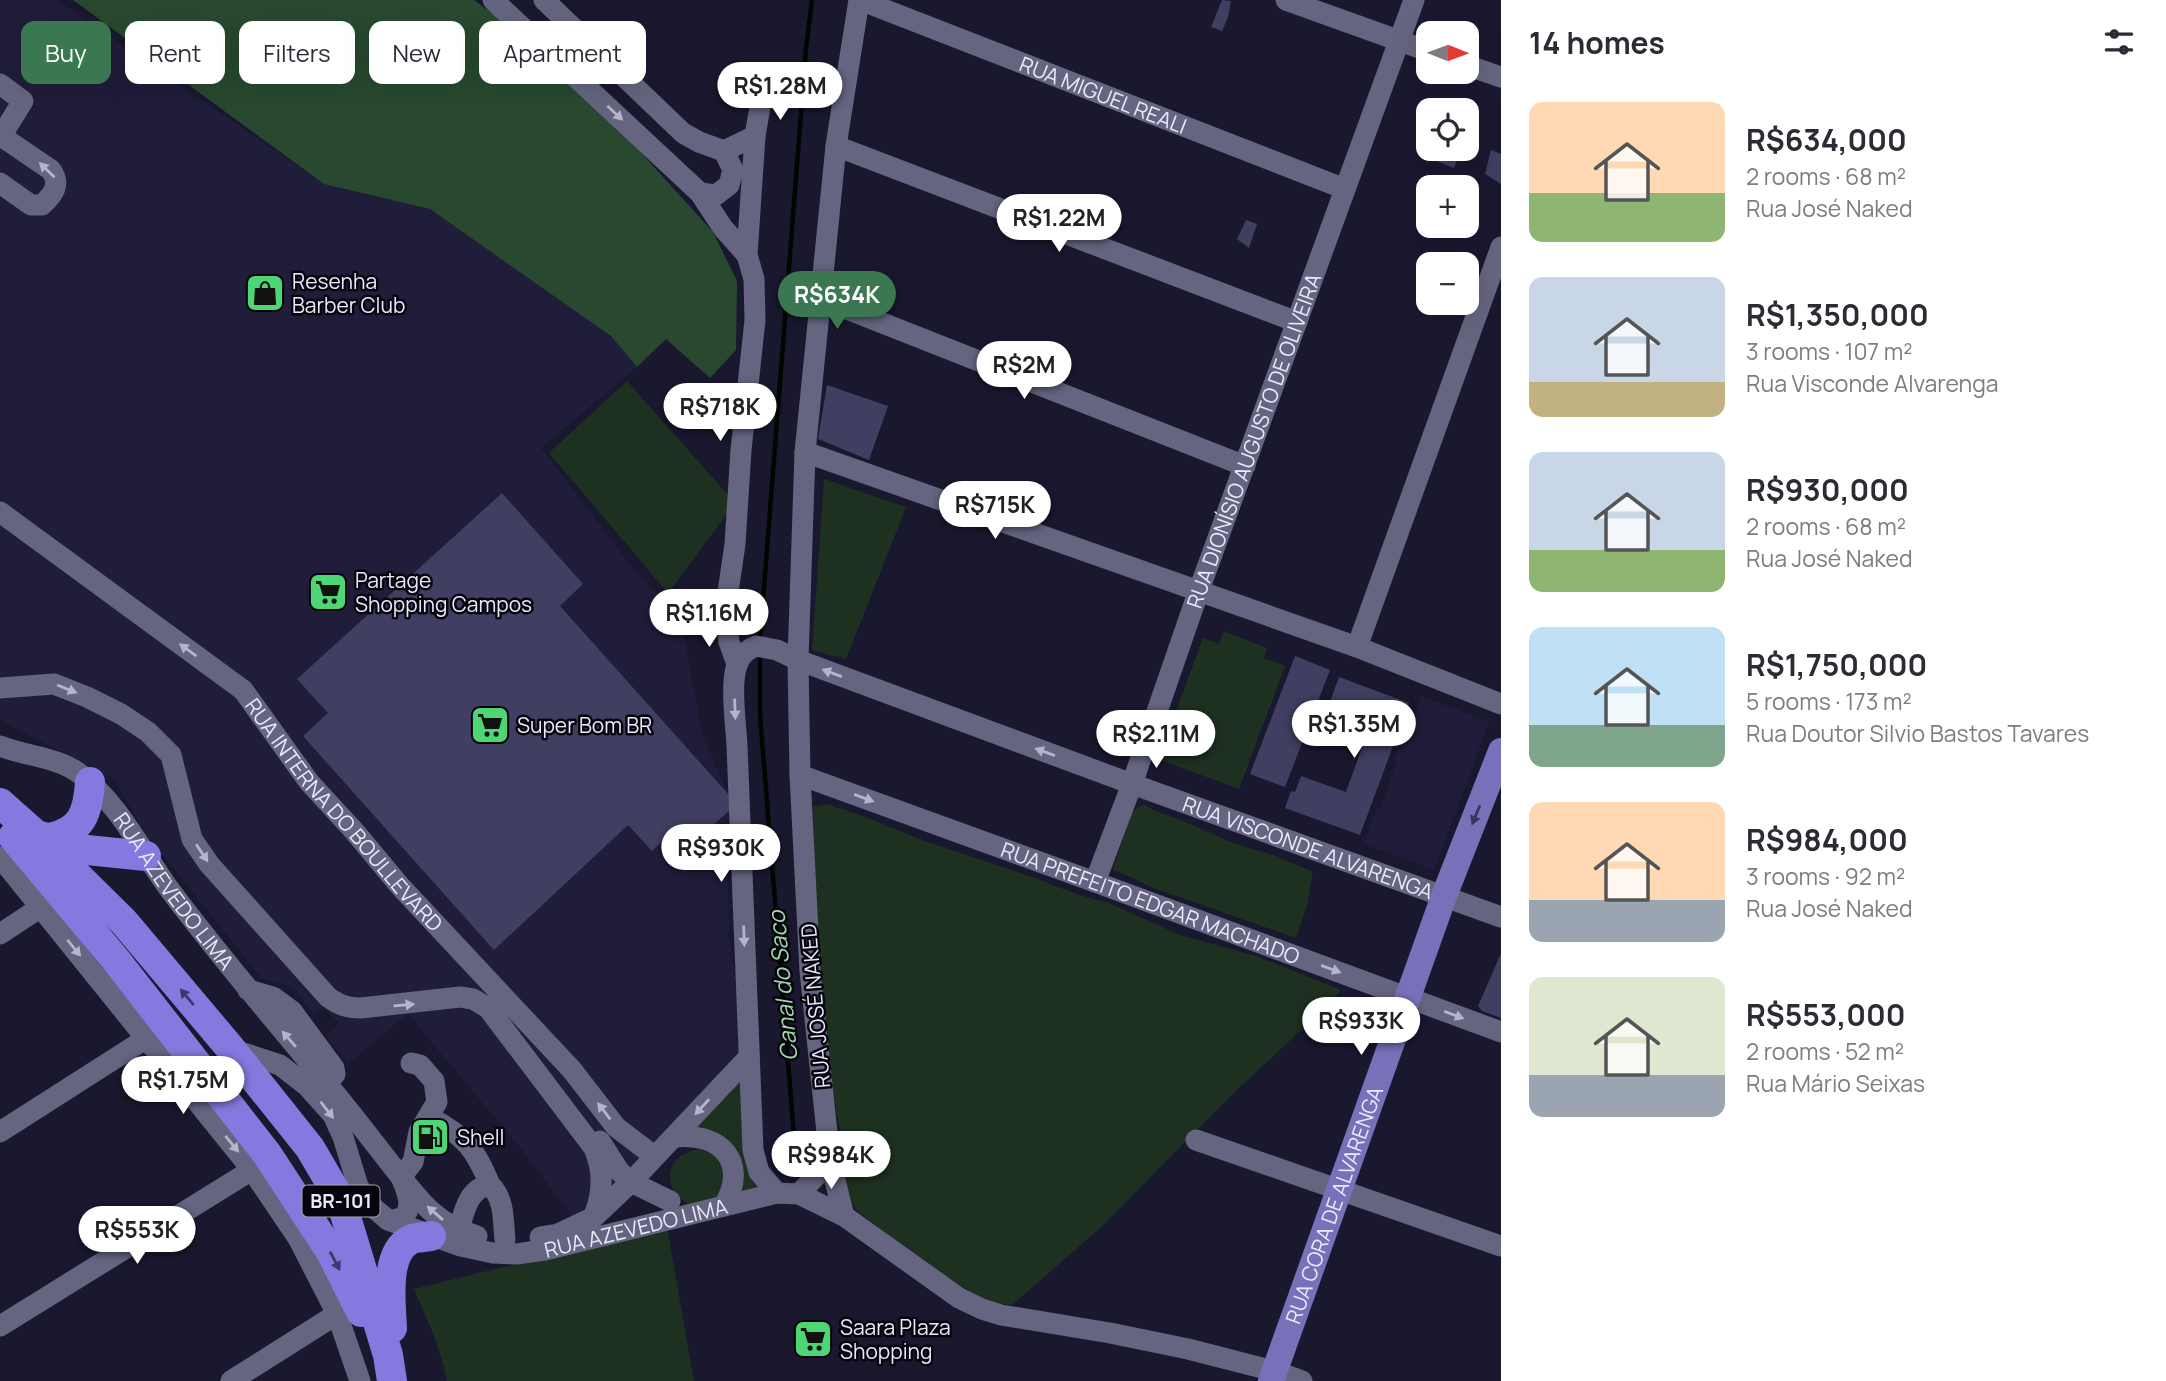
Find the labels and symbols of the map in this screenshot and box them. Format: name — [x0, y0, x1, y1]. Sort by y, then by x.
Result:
north arrow — [1416, 21, 1479, 84]
street label: RUA MIGUEL REALI — [1016, 50, 1191, 140]
pin: R$1.28M — [715, 62, 845, 122]
one-way arrow — [606, 105, 623, 122]
one-way arrow — [39, 162, 56, 179]
pin: R$1.22M — [994, 194, 1124, 254]
place label: Resenha Barber Club — [292, 267, 405, 319]
street label: RUA DIONÍSIO AUGUSTO DE OLIVEIRA — [1180, 269, 1327, 612]
shop icon: Resenha Barber Club — [244, 272, 286, 314]
pin: R$634K — [780, 272, 894, 331]
pin: R$2M — [983, 342, 1065, 401]
pin: R$718K — [663, 384, 777, 443]
pin: R$715K — [938, 482, 1052, 541]
place label: Partage Shopping Campos — [355, 566, 532, 618]
supermarket icon: Partage Shopping Campos — [307, 571, 349, 613]
pin: R$1.16M — [644, 590, 774, 649]
one-way arrow — [178, 643, 197, 657]
one-way arrow — [821, 667, 842, 678]
one-way arrow — [57, 683, 78, 694]
street label: RUA INTERNA DO BOULLEVARD — [239, 692, 449, 937]
one-way arrow — [730, 698, 741, 720]
pin: R$1.35M — [1289, 700, 1419, 760]
supermarket icon: Super Bom BR — [469, 704, 511, 746]
pin: R$2.11M — [1091, 710, 1221, 770]
place label: Super Bom BR — [517, 711, 652, 739]
one-way arrow — [1035, 746, 1056, 757]
street label: RUA VISCONDE ALVARENGA — [1179, 789, 1437, 906]
one-way arrow — [853, 793, 874, 804]
one-way arrow — [1470, 805, 1481, 826]
street label: RUA AZEVEDO LIMA — [108, 807, 241, 975]
pin: R$930K — [664, 824, 778, 884]
street label: RUA PREFEITO EDGAR MACHADO — [997, 835, 1304, 970]
one-way arrow — [195, 843, 208, 863]
water label: Canal do Saco — [759, 908, 804, 1062]
street label: RUA JOSÉ NAKED — [794, 923, 836, 1089]
one-way arrow — [739, 926, 750, 948]
one-way arrow — [67, 939, 82, 957]
one-way arrow — [1320, 963, 1341, 974]
one-way arrow — [180, 988, 195, 1005]
pin: R$933K — [1304, 998, 1418, 1057]
one-way arrow — [393, 999, 415, 1010]
one-way arrow — [1444, 1009, 1465, 1020]
one-way arrow — [281, 1030, 297, 1048]
pin: R$1.75M — [118, 1056, 248, 1116]
street label: RUA CORA DE ALVARENGA — [1279, 1082, 1389, 1327]
one-way arrow — [695, 1098, 711, 1115]
one-way arrow — [320, 1100, 335, 1118]
one-way arrow — [597, 1102, 611, 1120]
fuel station icon: Shell — [409, 1116, 451, 1158]
place label: Shell — [457, 1123, 505, 1151]
pin: R$984K — [774, 1132, 888, 1191]
one-way arrow — [225, 1135, 240, 1153]
road number: BR-101 — [302, 1186, 380, 1217]
street label: RUA AZEVEDO LIMA — [541, 1192, 730, 1264]
one-way arrow — [426, 1205, 444, 1221]
pin: R$553K — [80, 1206, 194, 1266]
one-way arrow — [329, 1251, 341, 1271]
place label: Saara Plaza Shopping — [840, 1313, 951, 1365]
supermarket icon: Saara Plaza Shopping — [792, 1318, 834, 1360]

